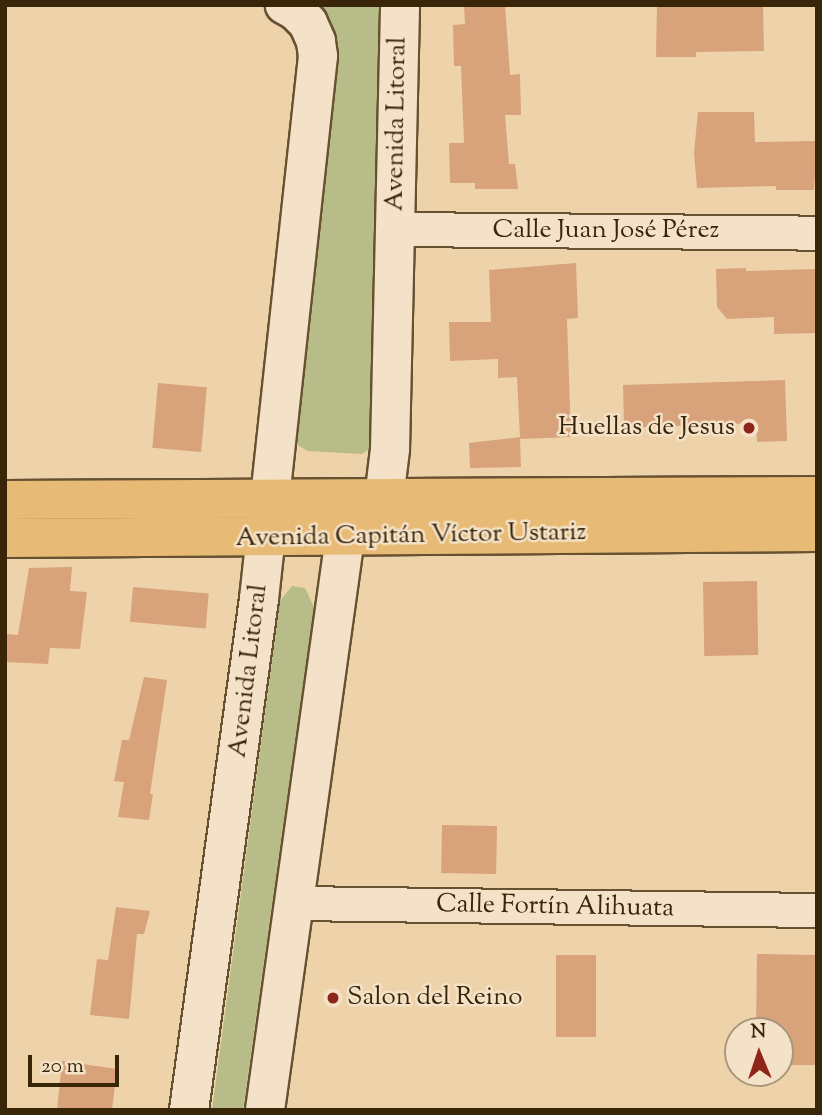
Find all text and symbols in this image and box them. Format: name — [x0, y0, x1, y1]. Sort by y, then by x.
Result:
street label: Avenida Litoral — [380, 36, 414, 212]
street label: Calle Juan José Pérez — [493, 215, 719, 247]
place label: Huellas de Jesus — [558, 412, 735, 444]
marker: Huellas de Jesus — [741, 420, 757, 436]
street label: Avenida Capitán Víctor Ustariz — [235, 517, 587, 555]
street label: Avenida Litoral — [223, 582, 275, 760]
street label: Calle Fortín Alihuata — [436, 889, 674, 925]
place label: Salon del Reino — [347, 982, 523, 1014]
marker: Salon del Reino — [325, 990, 341, 1006]
north arrow — [724, 1017, 794, 1087]
text: N — [750, 1019, 766, 1046]
scale bar — [32, 1042, 122, 1086]
text: 20 m — [41, 1052, 84, 1082]

